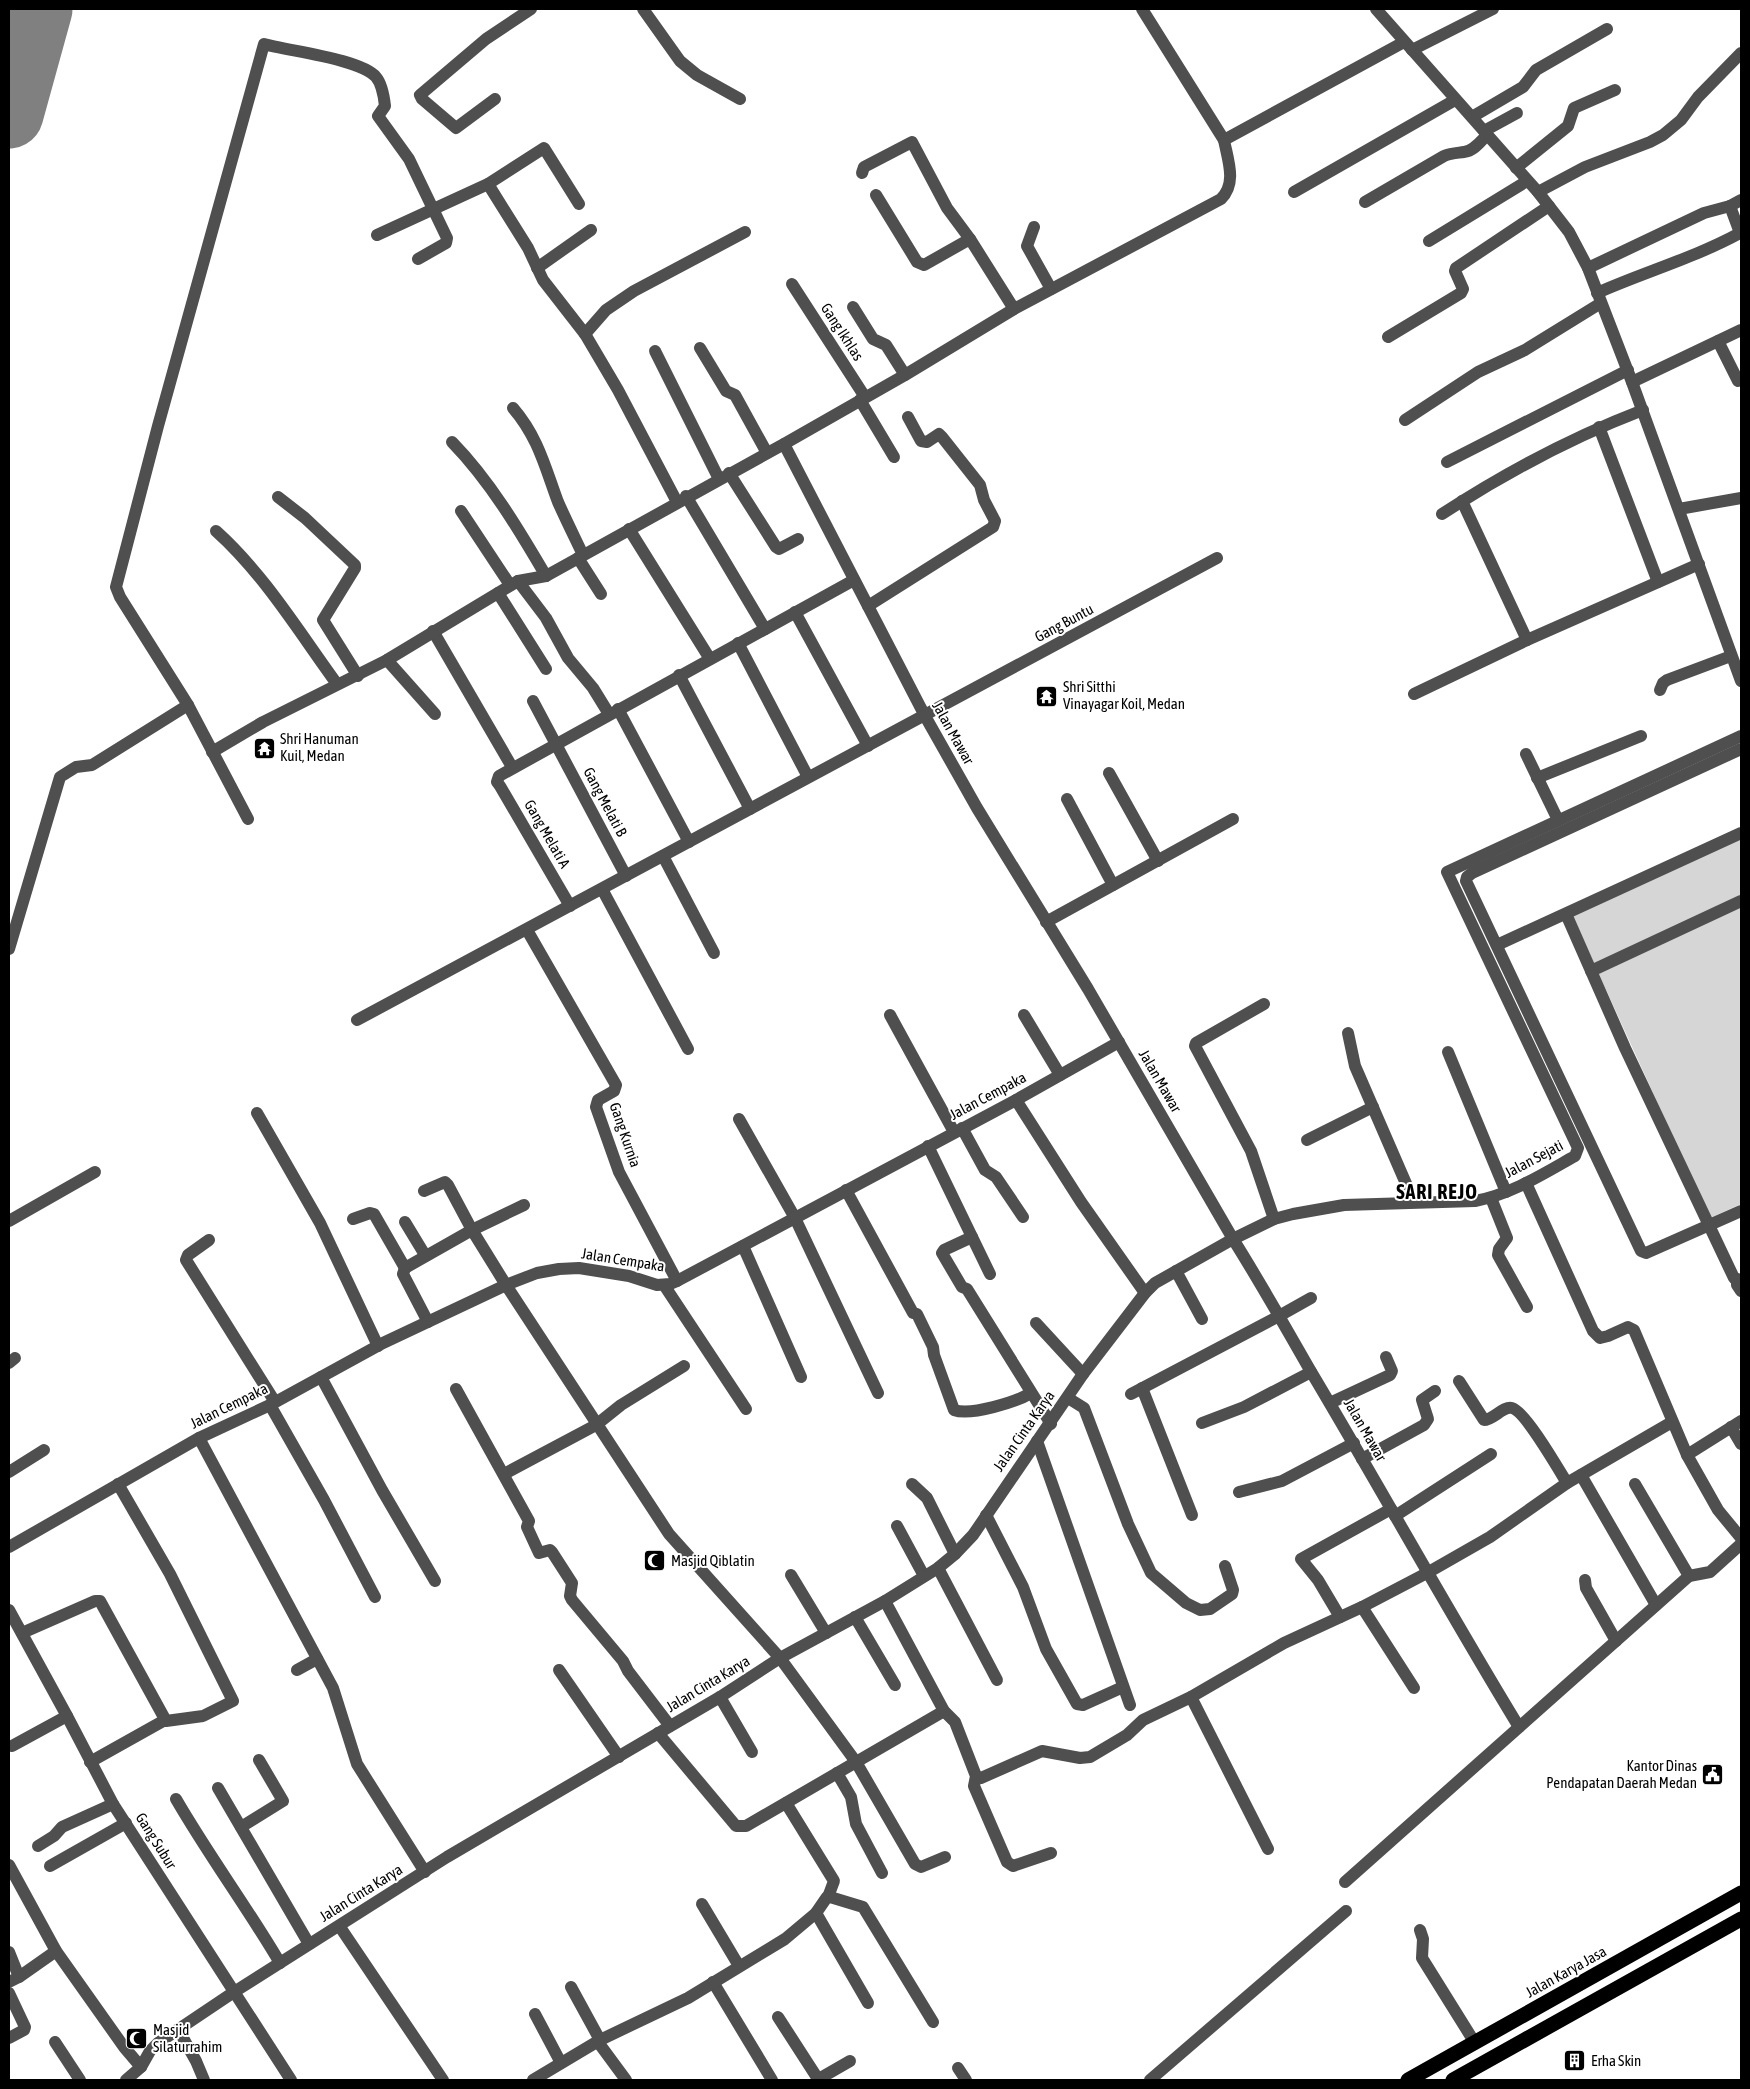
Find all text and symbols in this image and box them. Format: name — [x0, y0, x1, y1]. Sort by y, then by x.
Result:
street label: Gang Ikhlas — [818, 300, 867, 363]
street label: Gang Buntu — [1032, 600, 1096, 645]
place label: Shri Sitthi Vinayagar Koil, Medan — [1063, 678, 1185, 712]
temple icon: Shri Sitthi Vinayagar Koil, Medan — [1035, 684, 1059, 708]
street label: Jalan Mawar — [929, 698, 978, 768]
place label: Shri Hanuman Kuil, Medan — [280, 730, 359, 764]
temple icon: Shri Hanuman Kuil, Medan — [252, 736, 276, 760]
street label: Gang Melati B — [580, 764, 631, 839]
street label: Gang Melati A — [521, 797, 574, 871]
street label: Jalan Mawar — [1136, 1046, 1185, 1115]
street label: Jalan Cempaka — [947, 1068, 1029, 1123]
street label: Gang Kurnia — [606, 1100, 644, 1169]
street label: Jalan Sejati — [1502, 1136, 1566, 1181]
district label: SARI REJO — [1396, 1180, 1478, 1203]
street label: Jalan Cempaka — [580, 1245, 666, 1274]
street label: Jalan Cempaka — [187, 1379, 270, 1432]
street label: Jalan Cinta Karya — [990, 1387, 1058, 1474]
street label: Jalan Mawar — [1341, 1395, 1390, 1464]
mosque icon: Masjid Qiblatin — [643, 1549, 667, 1573]
place label: Masjid Qiblatin — [671, 1552, 755, 1569]
street label: Jalan Cinta Karya — [663, 1652, 753, 1715]
place label: Kantor Dinas Pendapatan Daerah Medan — [1546, 1757, 1697, 1791]
public building icon: Kantor Dinas Pendapatan Daerah Medan — [1701, 1763, 1725, 1787]
street label: Gang Subur — [133, 1810, 181, 1872]
street label: Jalan Cinta Karya — [316, 1860, 405, 1925]
street label: Jalan Karya Jasa — [1522, 1942, 1609, 2001]
place label: Masjid Silaturrahim — [153, 2021, 222, 2055]
mosque icon: Masjid Silaturrahim — [125, 2027, 149, 2051]
building icon: Erha Skin — [1563, 2049, 1587, 2073]
place label: Erha Skin — [1591, 2052, 1641, 2069]

